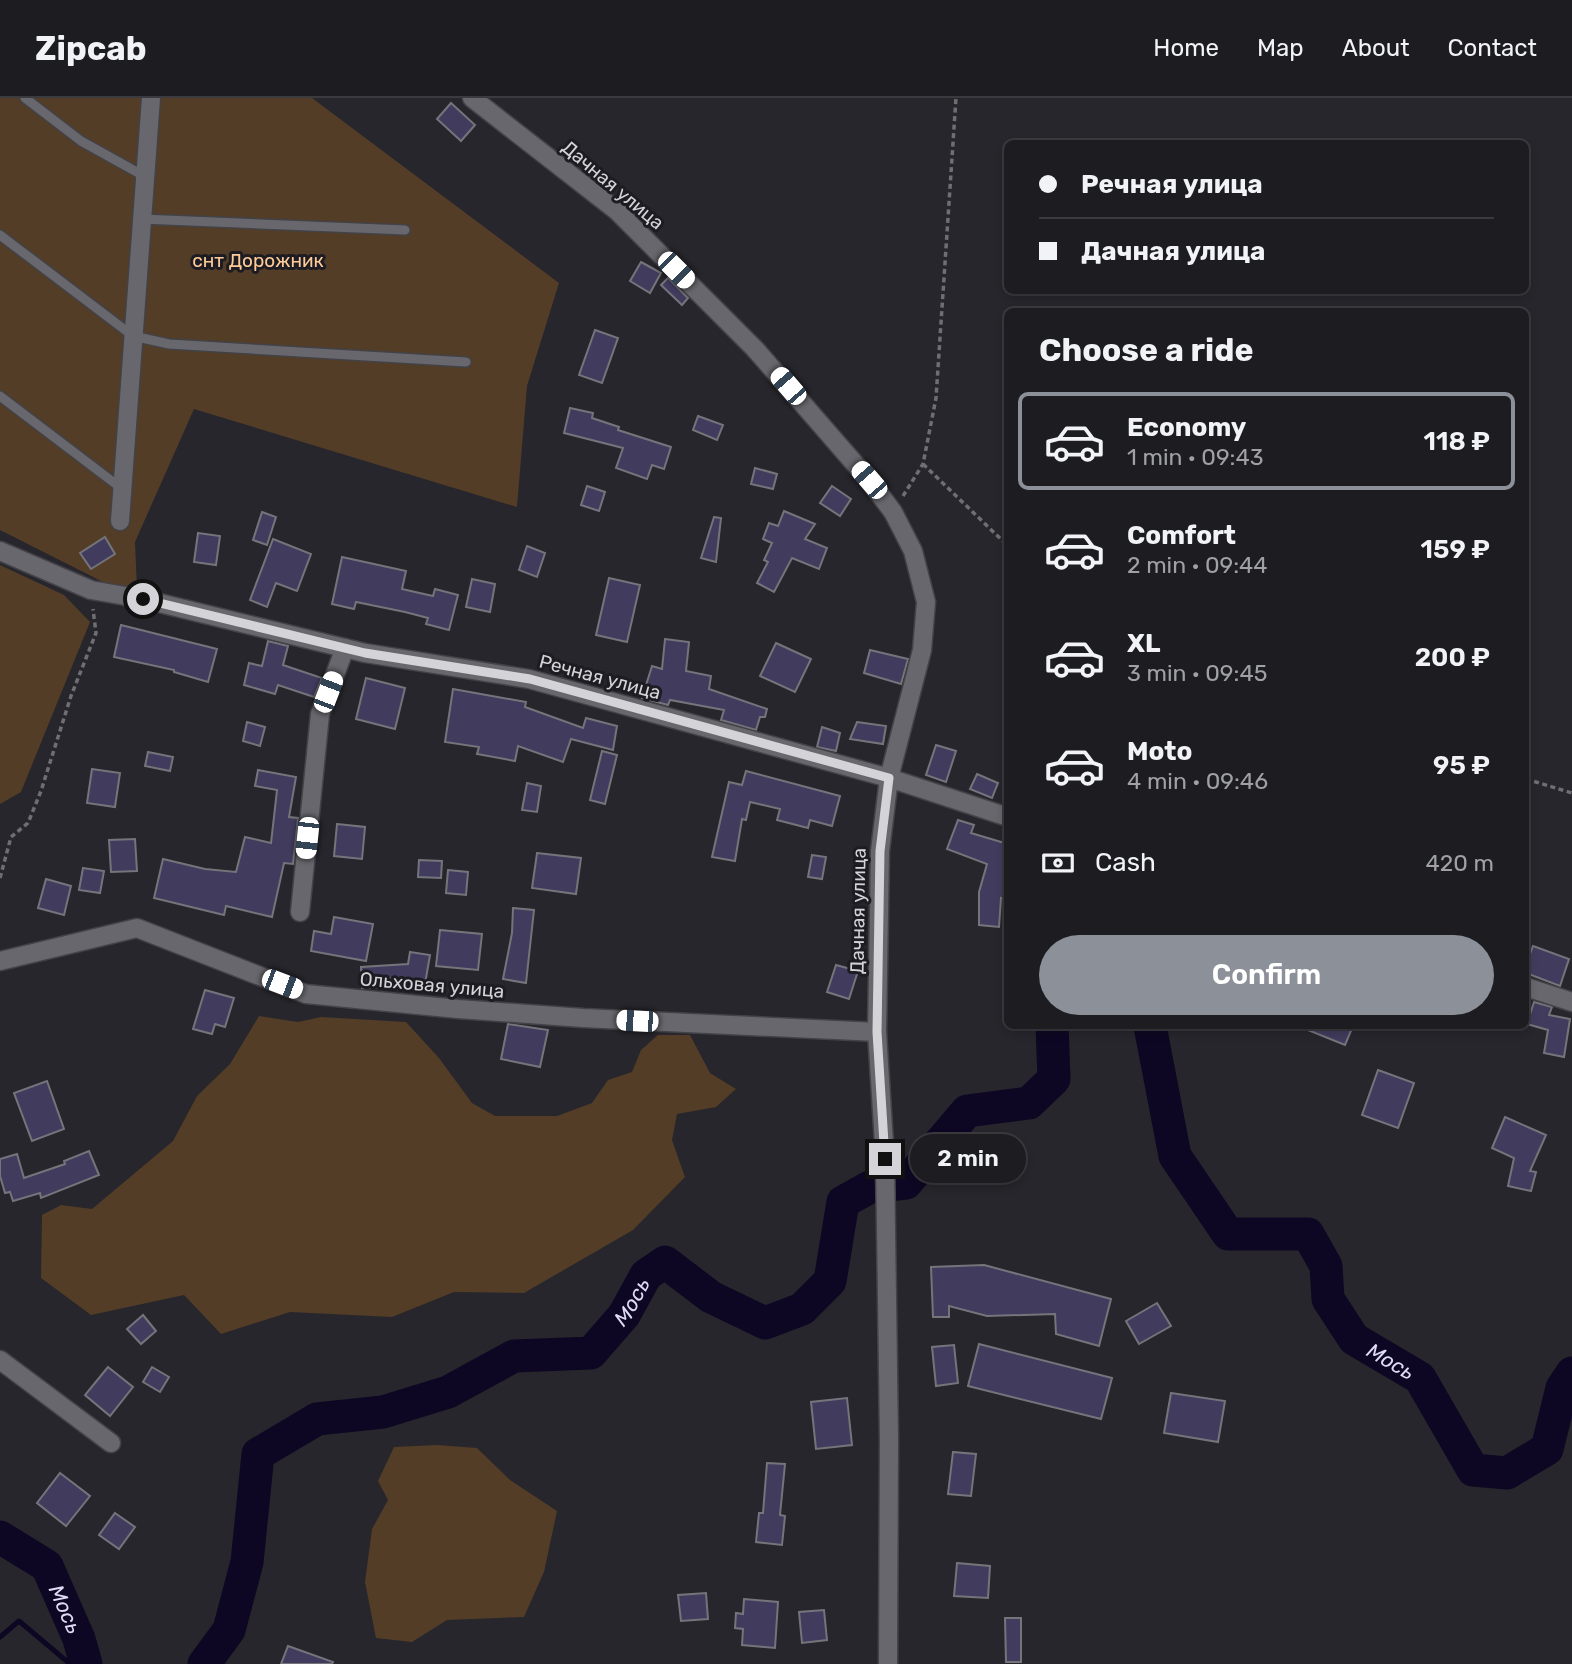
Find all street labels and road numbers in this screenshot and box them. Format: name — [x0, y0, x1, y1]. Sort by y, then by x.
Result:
street label: Дачная улица — [557, 136, 669, 234]
street label: Речная улица — [537, 650, 663, 704]
street label: Дачная улица — [845, 848, 871, 974]
street label: Ольховая улица — [359, 967, 505, 1003]

